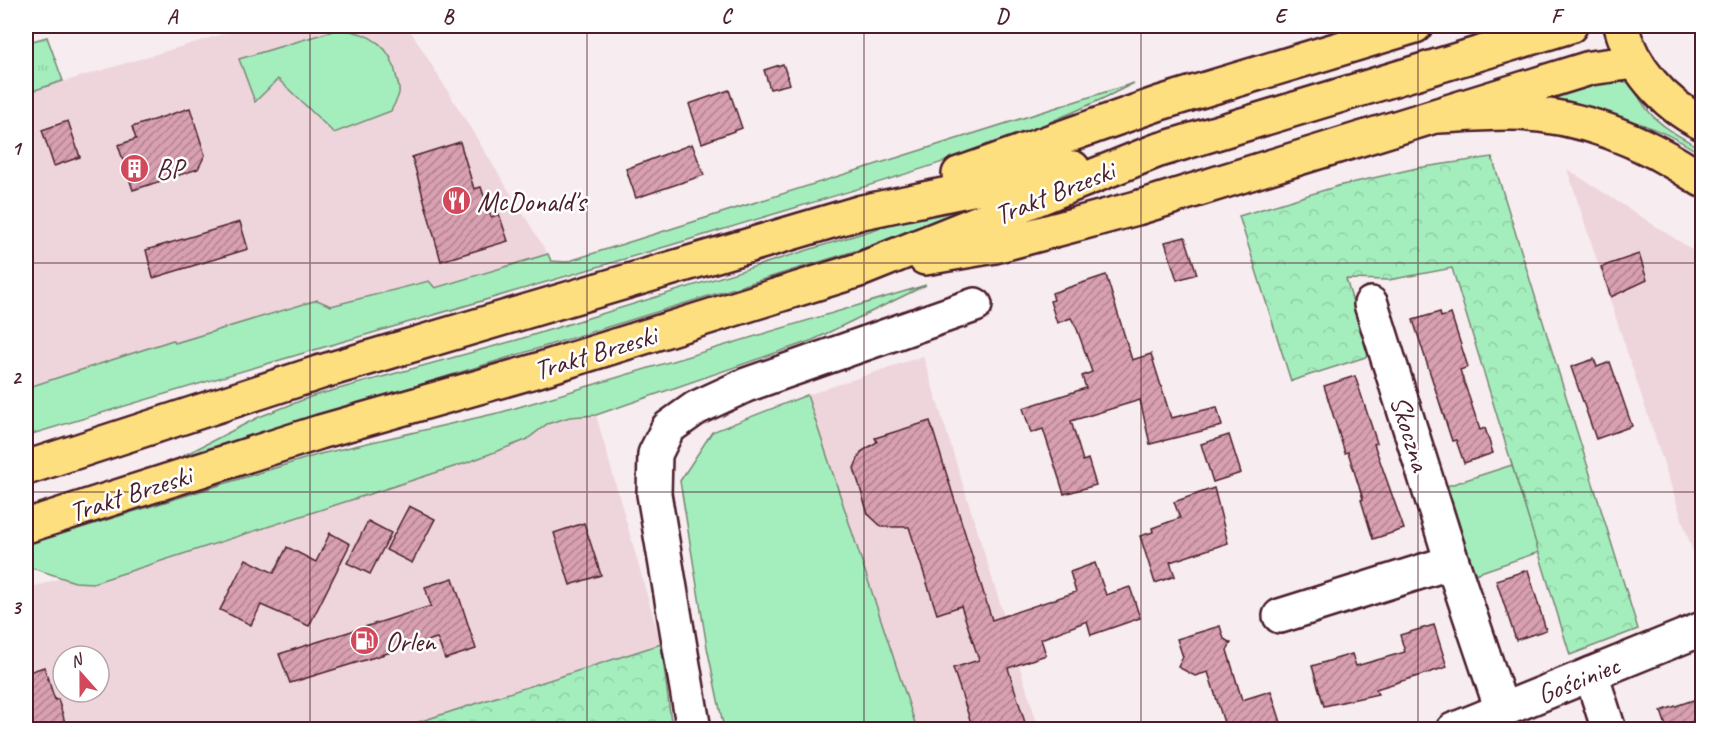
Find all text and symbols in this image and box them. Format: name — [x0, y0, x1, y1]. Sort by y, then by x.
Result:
text: A — [167, 4, 179, 29]
text: B — [443, 4, 455, 29]
text: C — [721, 4, 733, 29]
text: D — [996, 4, 1010, 29]
text: E — [1275, 4, 1289, 29]
text: F — [1551, 4, 1565, 29]
text: 1 — [12, 136, 23, 161]
place label: BP — [156, 151, 187, 186]
street label: Trakt Brzeski — [989, 151, 1123, 232]
building icon: BP — [119, 152, 151, 184]
place label: McDonald's — [477, 184, 588, 219]
restaurant icon: McDonald's — [440, 185, 472, 217]
street label: Trakt Brzeski — [530, 316, 664, 388]
text: 2 — [12, 365, 23, 390]
street label: Skoczna — [1383, 391, 1439, 477]
street label: Trakt Brzeski — [65, 456, 199, 530]
text: 3 — [12, 595, 23, 620]
place label: Orlen — [385, 624, 437, 659]
fuel station icon: Orlen — [348, 625, 380, 657]
north arrow — [51, 644, 111, 704]
street label: Gościniec — [1532, 647, 1626, 712]
text: N — [68, 649, 87, 672]

